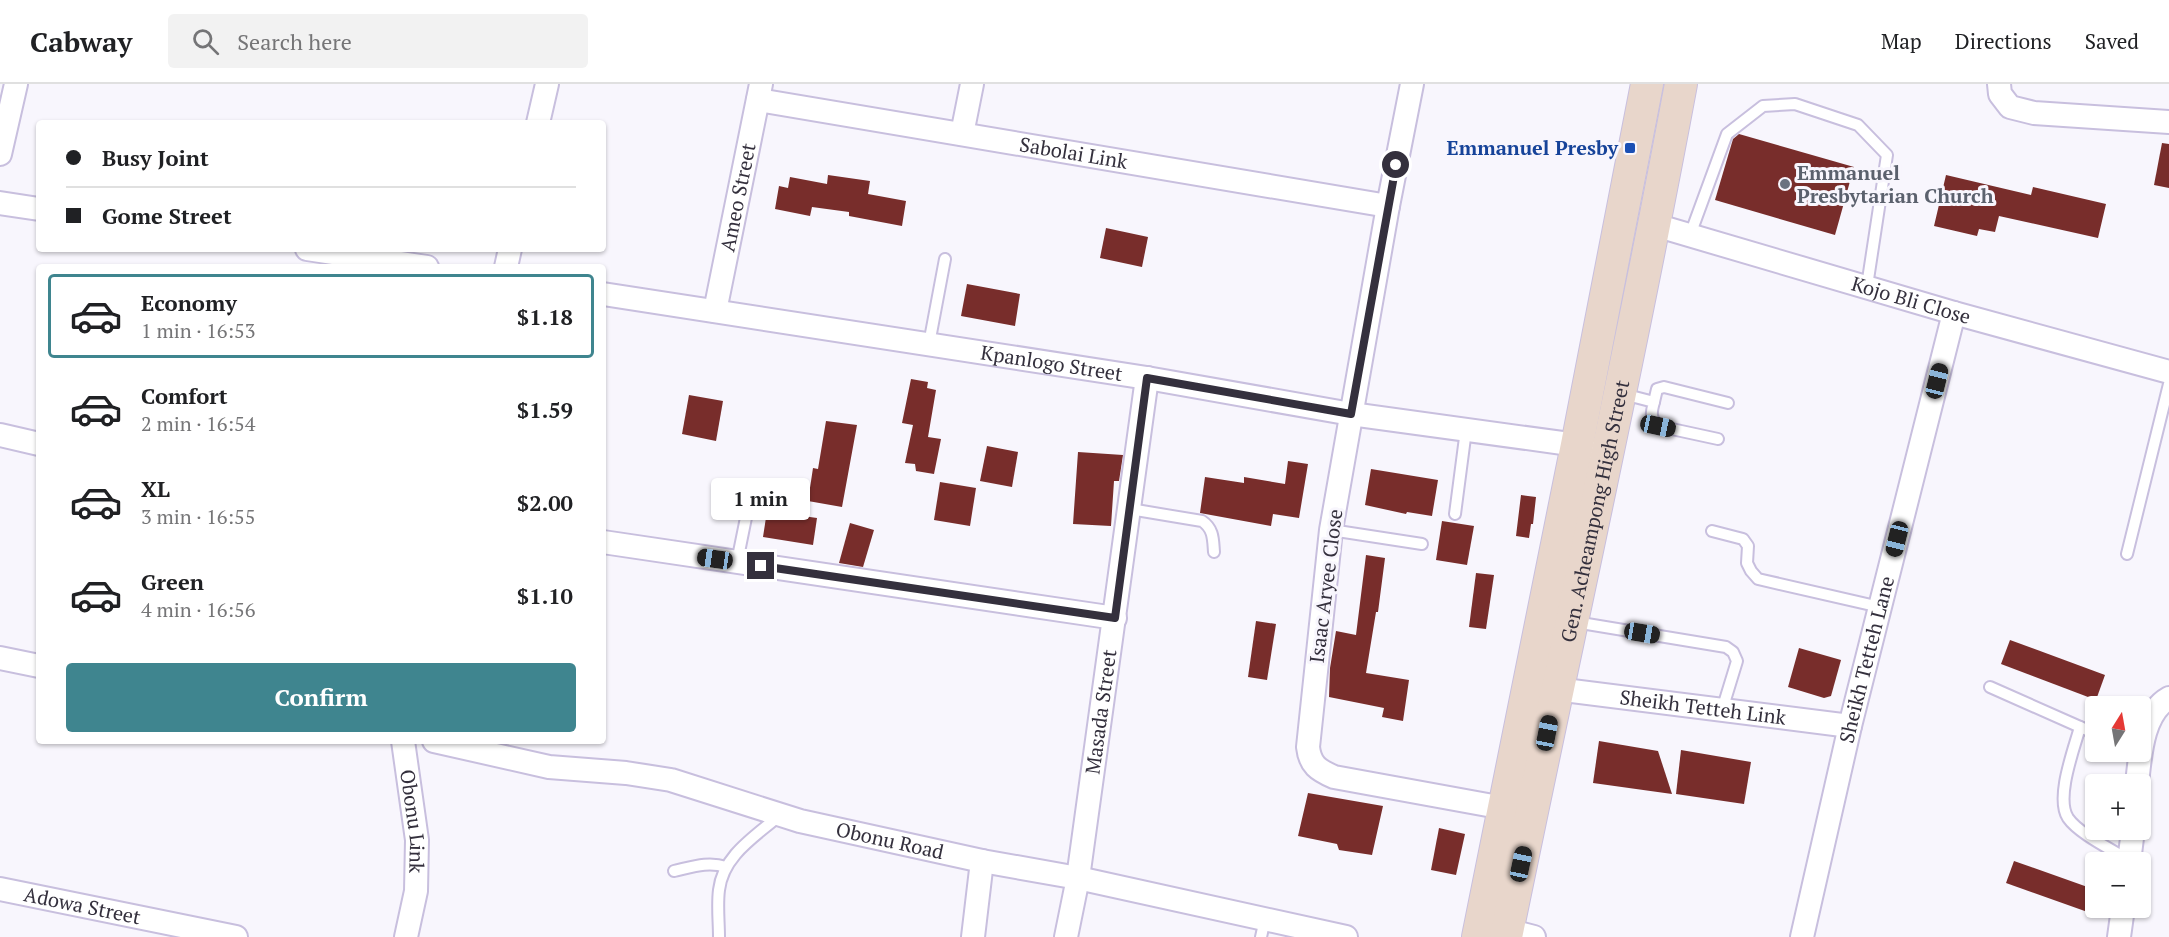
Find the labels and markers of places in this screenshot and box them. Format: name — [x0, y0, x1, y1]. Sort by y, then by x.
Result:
place label: Emmanuel Presby — [1447, 134, 1618, 161]
marker: Emmanuel Presby — [1623, 141, 1637, 155]
place label: Emmanuel Presbytarian Church — [1797, 159, 1994, 209]
marker: Emmanuel Presbytarian Church — [1778, 177, 1792, 191]

